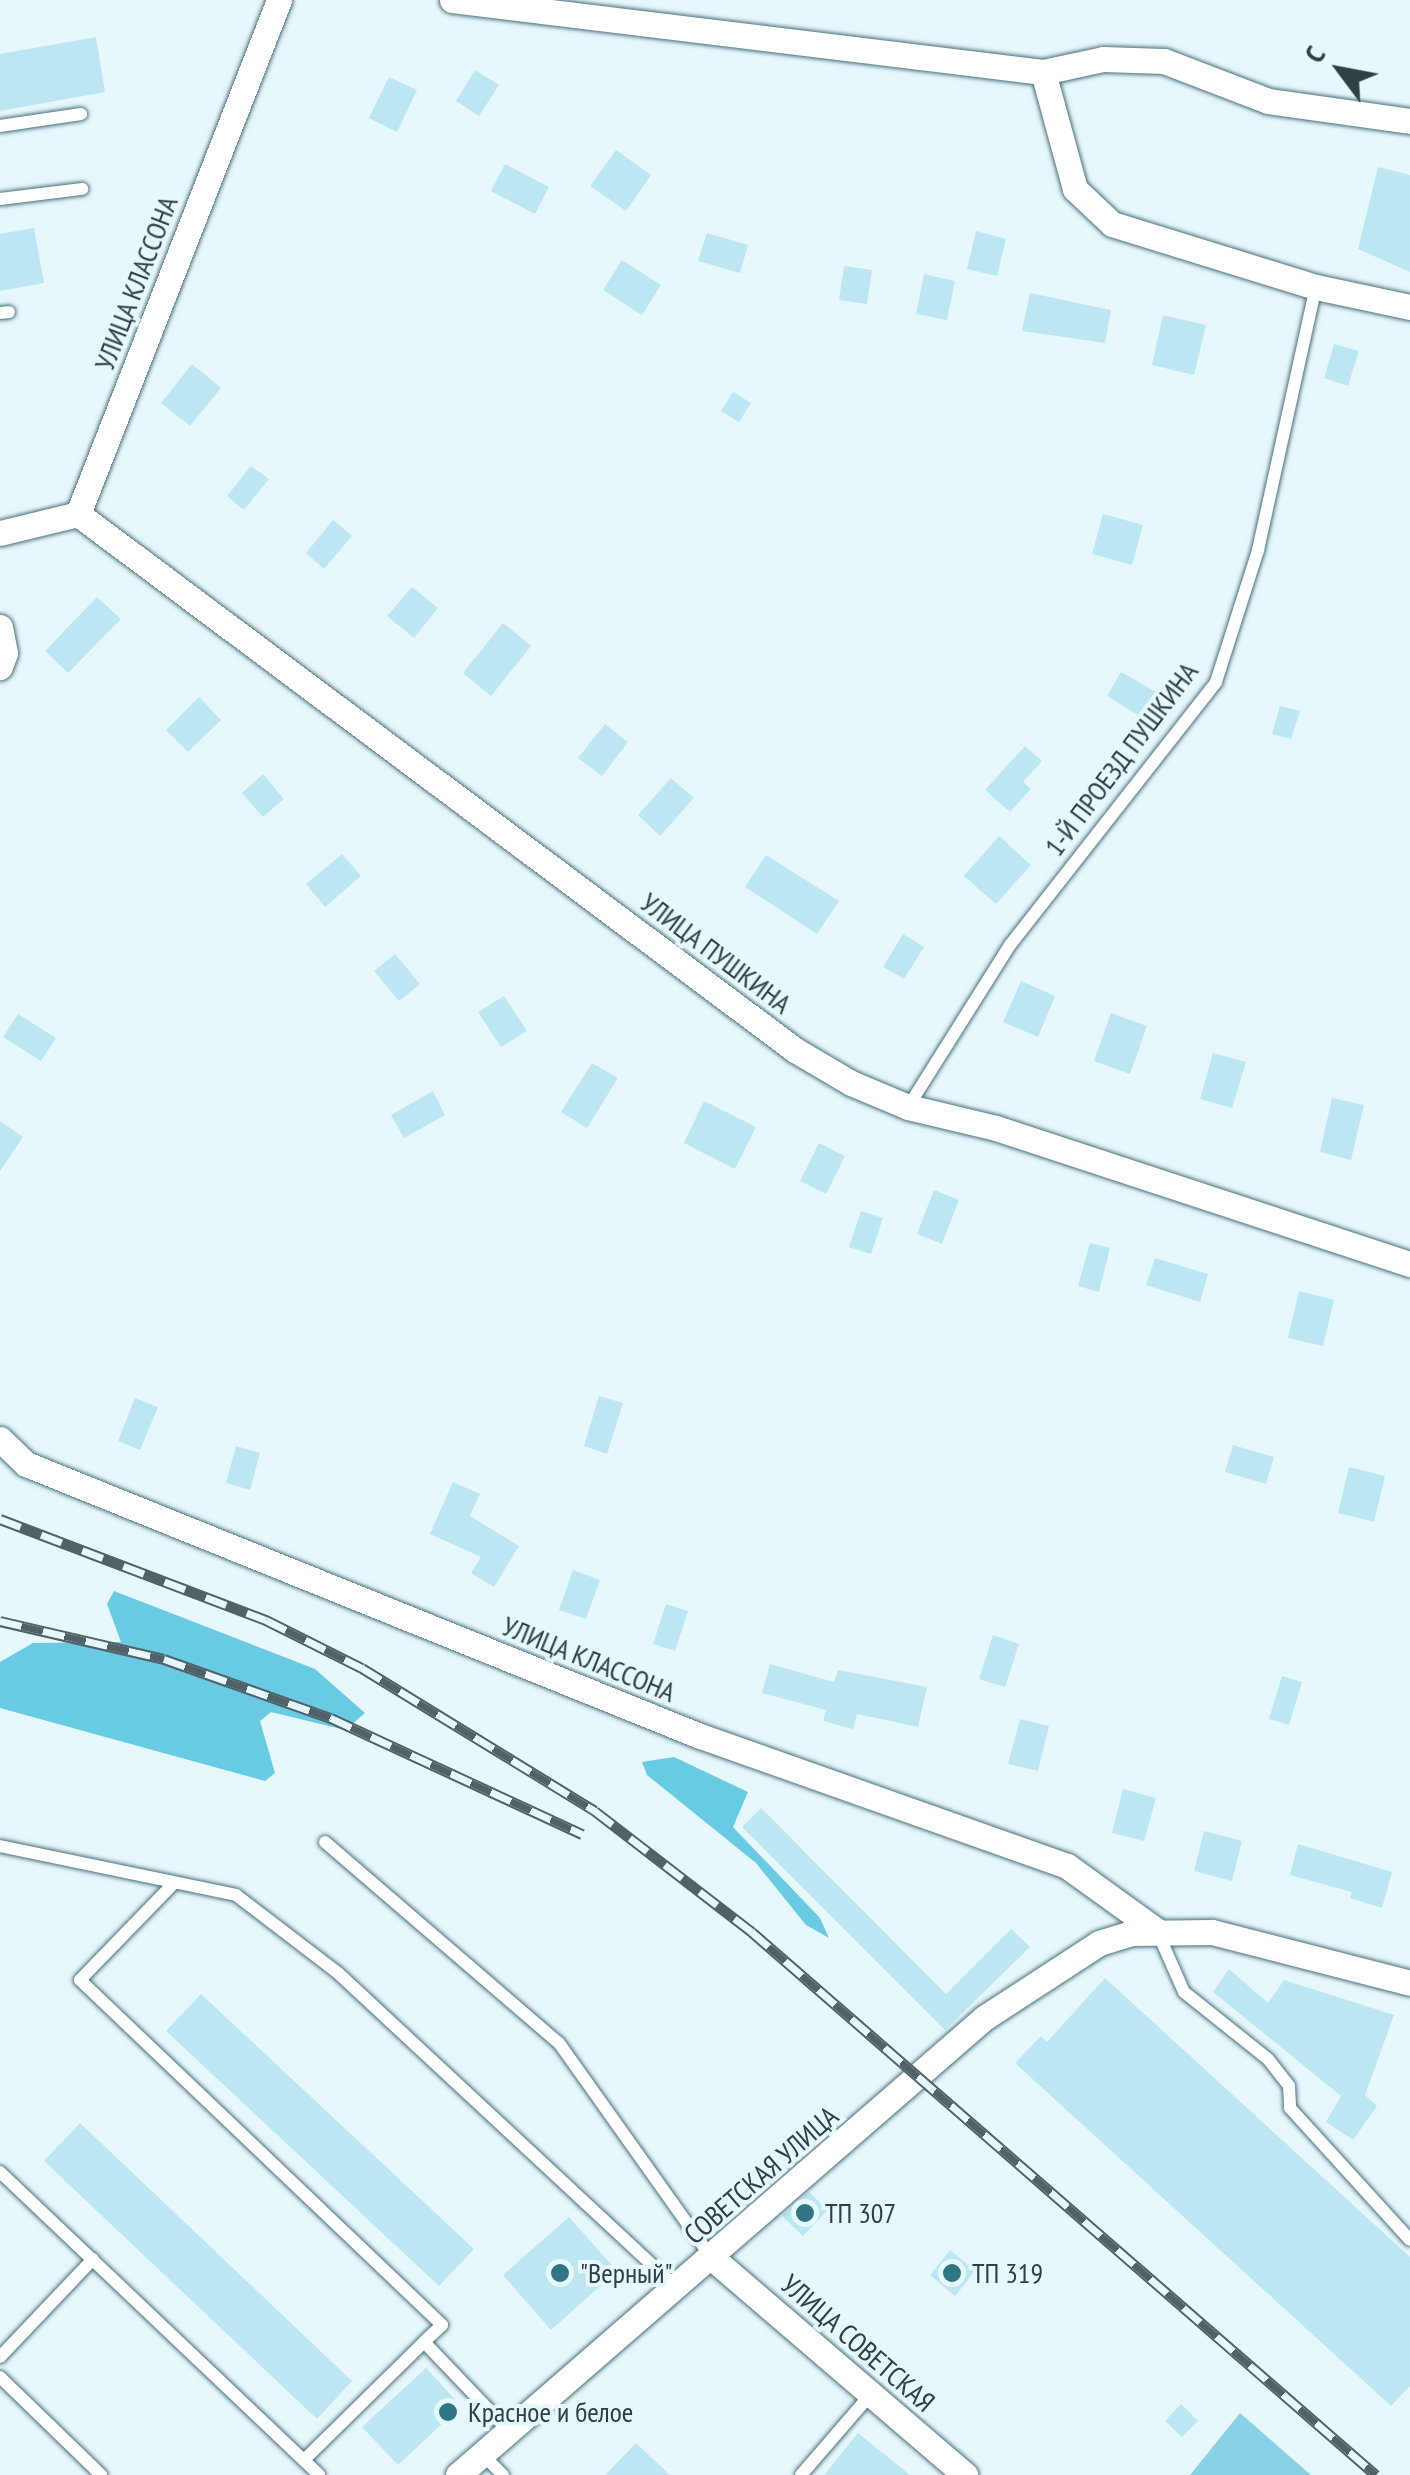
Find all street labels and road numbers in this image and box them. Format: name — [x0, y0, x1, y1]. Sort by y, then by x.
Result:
street label: УЛИЦА КЛАССОНА — [87, 191, 185, 375]
street label: 1-Й ПРОЕЗД ПУШКИНА — [1037, 656, 1205, 862]
street label: УЛИЦА ПУШКИНА — [634, 885, 798, 1021]
street label: УЛИЦА КЛАССОНА — [497, 1609, 681, 1709]
street label: СОВЕТСКАЯ УЛИЦА — [677, 2099, 845, 2251]
street label: УЛИЦА СОВЕТСКАЯ — [774, 2267, 942, 2419]

